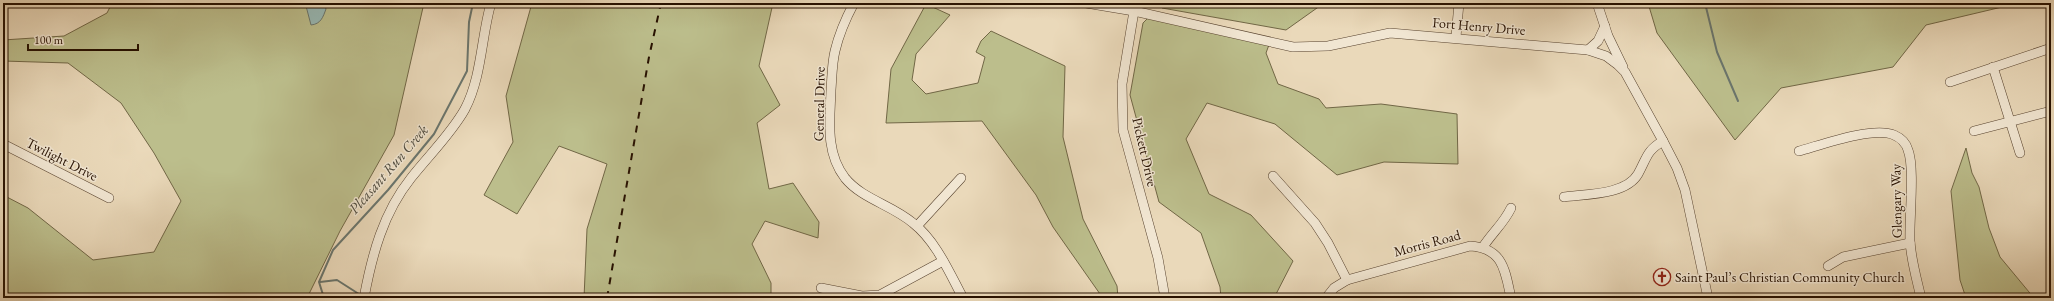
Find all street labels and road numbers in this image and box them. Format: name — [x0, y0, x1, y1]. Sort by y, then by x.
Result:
street label: Fort Henry Drive — [1432, 13, 1527, 39]
street label: General Drive — [809, 66, 829, 142]
street label: Pickett Drive — [1128, 116, 1162, 189]
street label: Twilight Drive — [23, 133, 101, 185]
street label: Glengary Way — [1886, 163, 1906, 239]
street label: Morris Road — [1392, 225, 1463, 261]

